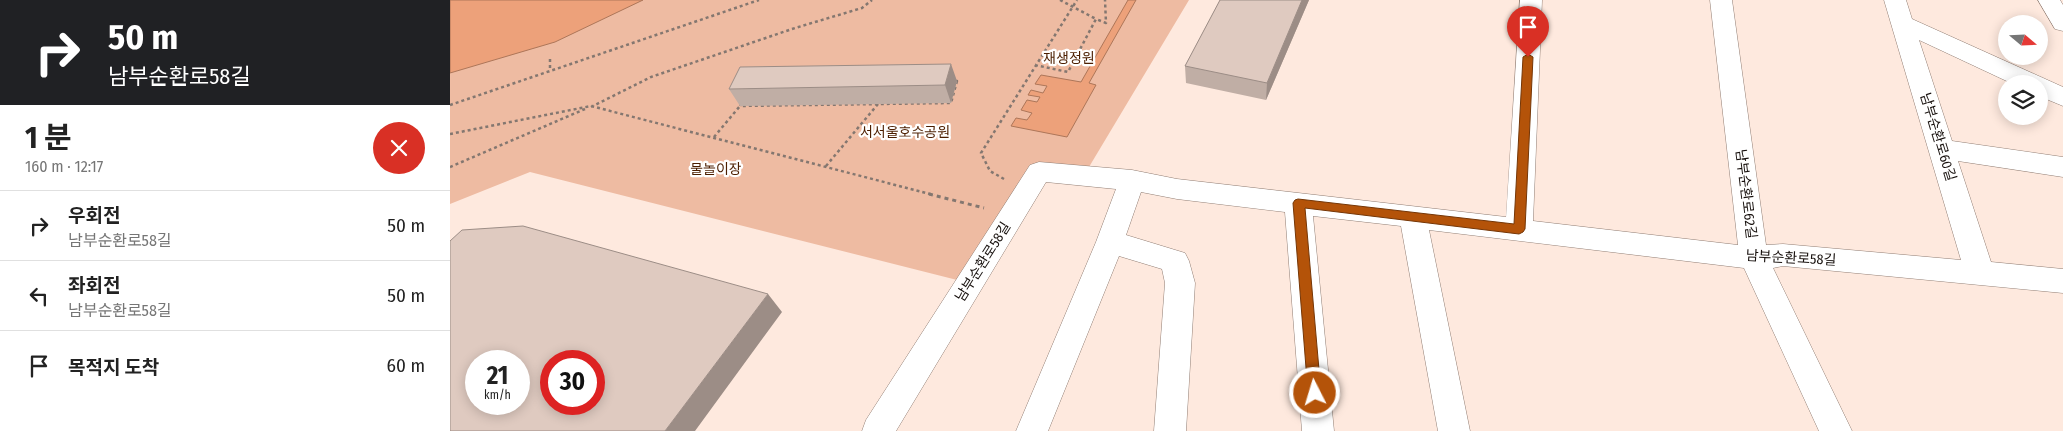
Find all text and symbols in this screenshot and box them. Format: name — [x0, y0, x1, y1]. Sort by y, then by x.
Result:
pin — [1507, 6, 1549, 57]
icon: arrive — [1514, 13, 1542, 41]
north arrow — [1998, 15, 2048, 65]
map controls — [1998, 15, 2048, 125]
text: 50 m — [108, 16, 178, 58]
icon: right — [25, 20, 90, 85]
park label: 재생정원 — [1043, 50, 1095, 67]
text: 남부순환로58길 — [108, 63, 251, 90]
button: layers — [1998, 75, 2048, 125]
street label: 남부순환로60길 — [1916, 91, 1960, 183]
text: 1 분 — [25, 120, 72, 156]
button: close — [373, 122, 425, 174]
park label: 서서울호수공원 — [860, 124, 950, 141]
street label: 남부순환로62길 — [1732, 148, 1760, 240]
text: 160 m · 12:17 — [25, 157, 103, 176]
park label: 물놀이장 — [690, 161, 742, 178]
text: 우회전 — [68, 204, 120, 227]
icon: right — [25, 212, 53, 240]
text: 50 m — [387, 214, 425, 237]
street label: 남부순환로58길 — [952, 219, 1014, 305]
text: 남부순환로58길 — [68, 231, 172, 250]
street label: 남부순환로58길 — [1745, 247, 1837, 269]
text: 좌회전 — [68, 274, 120, 297]
icon: left — [25, 282, 53, 310]
text: 50 m — [387, 284, 425, 307]
text: 남부순환로58길 — [68, 301, 172, 320]
speed limit sign: 30 — [540, 350, 605, 415]
icon: arrive — [25, 352, 53, 380]
text: 60 m — [387, 354, 425, 377]
text: 목적지 도착 — [68, 356, 159, 379]
text: 21 — [487, 361, 508, 391]
position arrow — [1288, 366, 1340, 418]
text: km/h — [484, 388, 511, 402]

